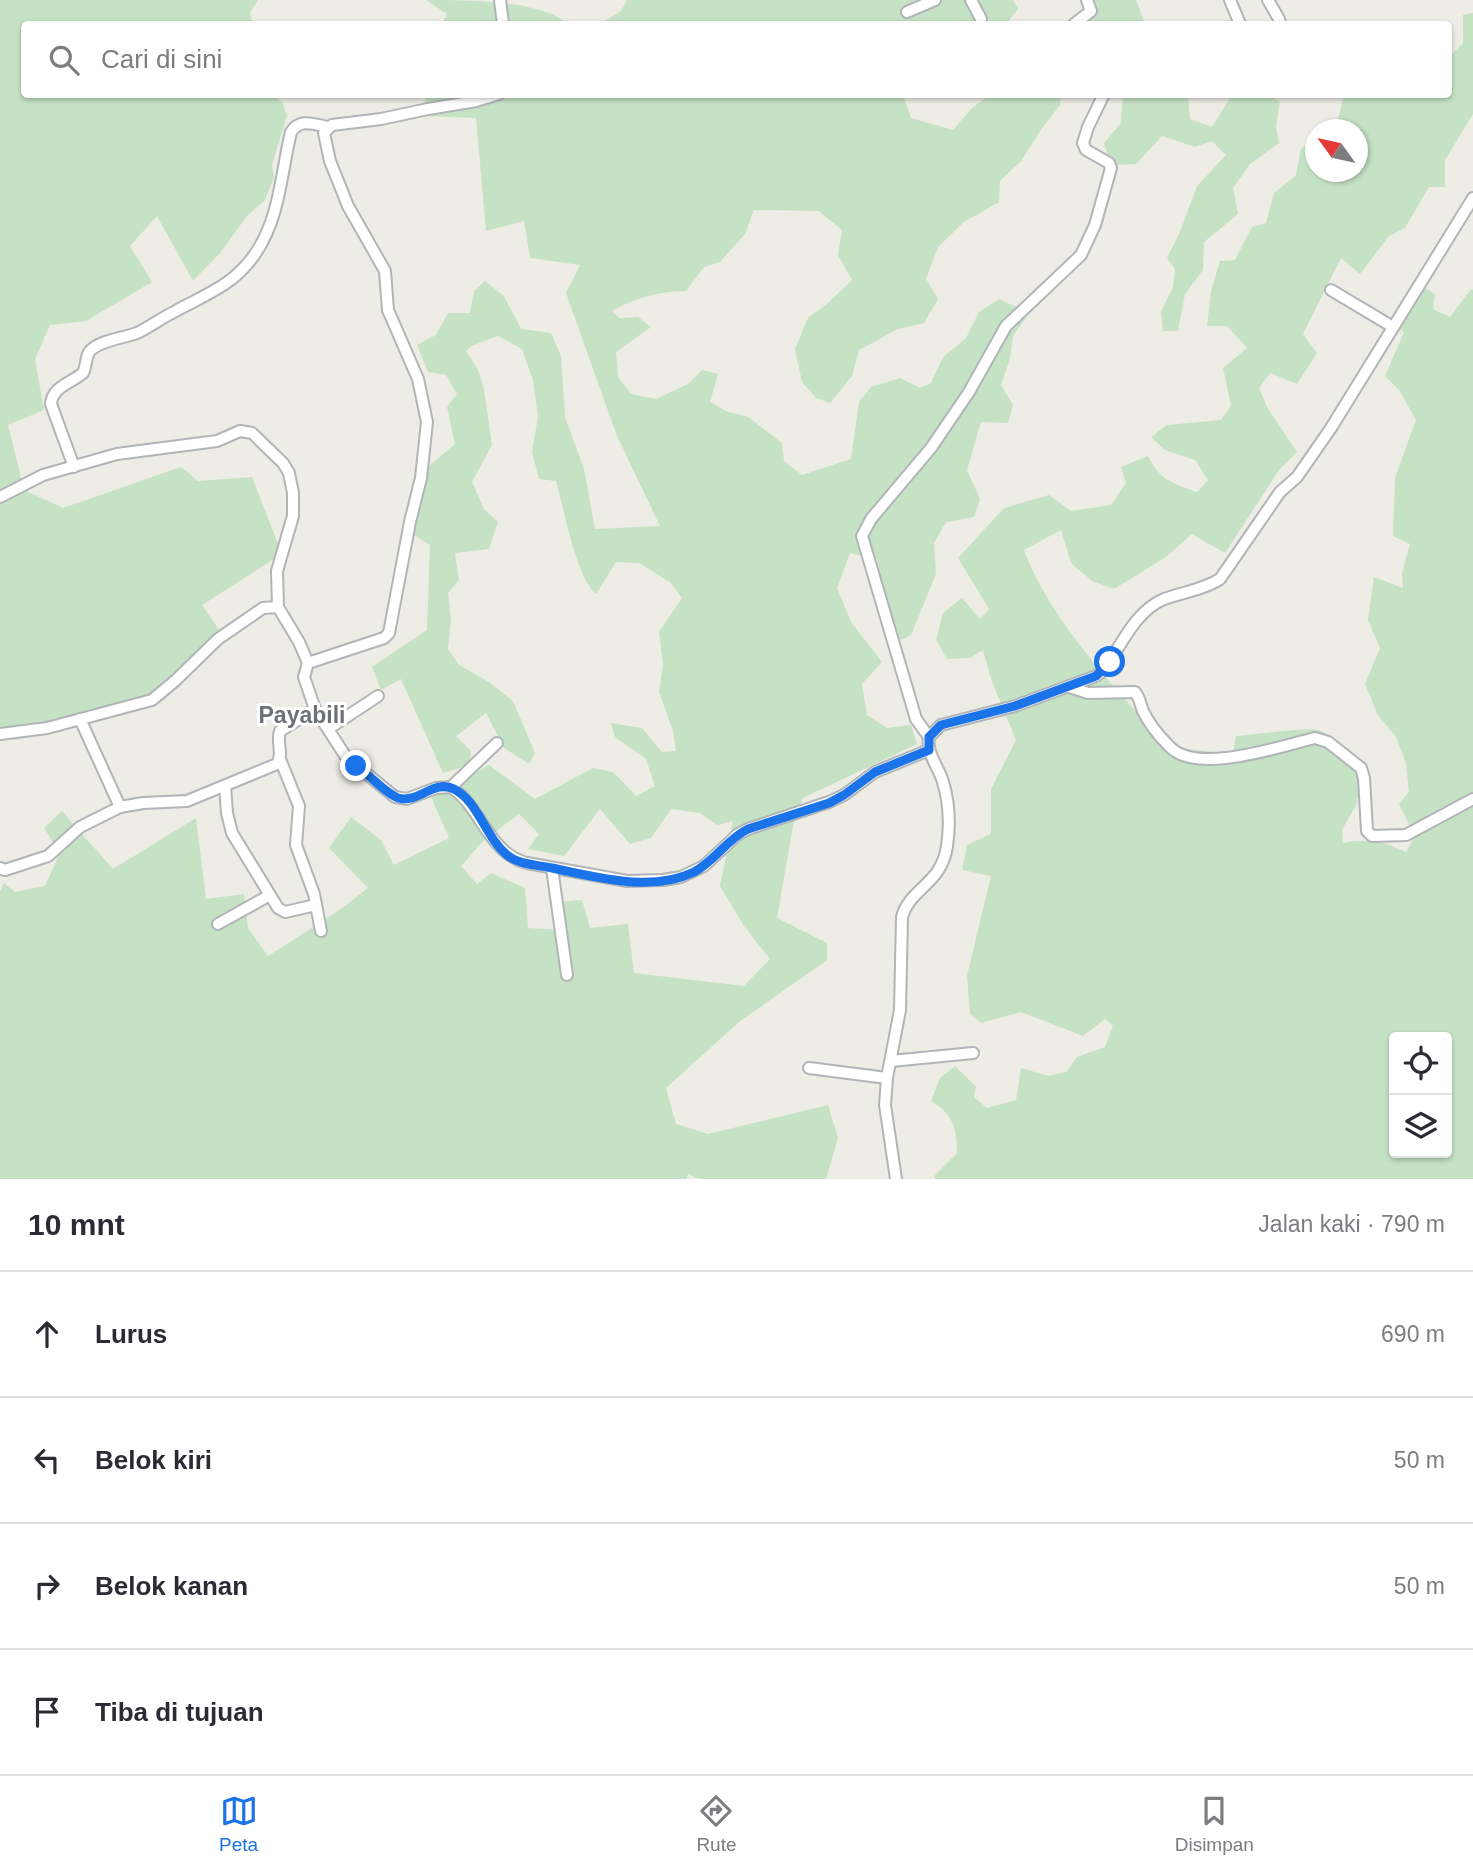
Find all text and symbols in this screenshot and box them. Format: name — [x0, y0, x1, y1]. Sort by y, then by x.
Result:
search box — [21, 21, 1452, 98]
icon: search — [45, 41, 83, 79]
text: Cari di sini — [101, 44, 222, 74]
north arrow — [1305, 119, 1368, 182]
route start — [1094, 646, 1125, 677]
district label: Payabili — [259, 702, 345, 728]
route end — [340, 750, 371, 781]
map controls — [1389, 1032, 1452, 1158]
button: locate — [1389, 1032, 1452, 1095]
button: layers — [1389, 1095, 1452, 1158]
text: 10 mnt — [28, 1208, 125, 1241]
text: Jalan kaki · 790 m — [1258, 1211, 1445, 1237]
icon: ahead — [28, 1315, 66, 1353]
text: Lurus — [95, 1319, 167, 1349]
text: 690 m — [1381, 1321, 1445, 1347]
icon: left — [28, 1441, 66, 1479]
text: Belok kiri — [95, 1445, 212, 1475]
text: 50 m — [1394, 1447, 1445, 1473]
icon: right — [28, 1567, 66, 1605]
text: Belok kanan — [95, 1571, 248, 1601]
text: 50 m — [1394, 1573, 1445, 1599]
icon: arrive — [28, 1693, 66, 1731]
text: Tiba di tujuan — [95, 1697, 264, 1727]
tab: Peta — [219, 1792, 258, 1856]
tab: Rute — [696, 1792, 737, 1856]
tab: Disimpan — [1175, 1792, 1254, 1856]

